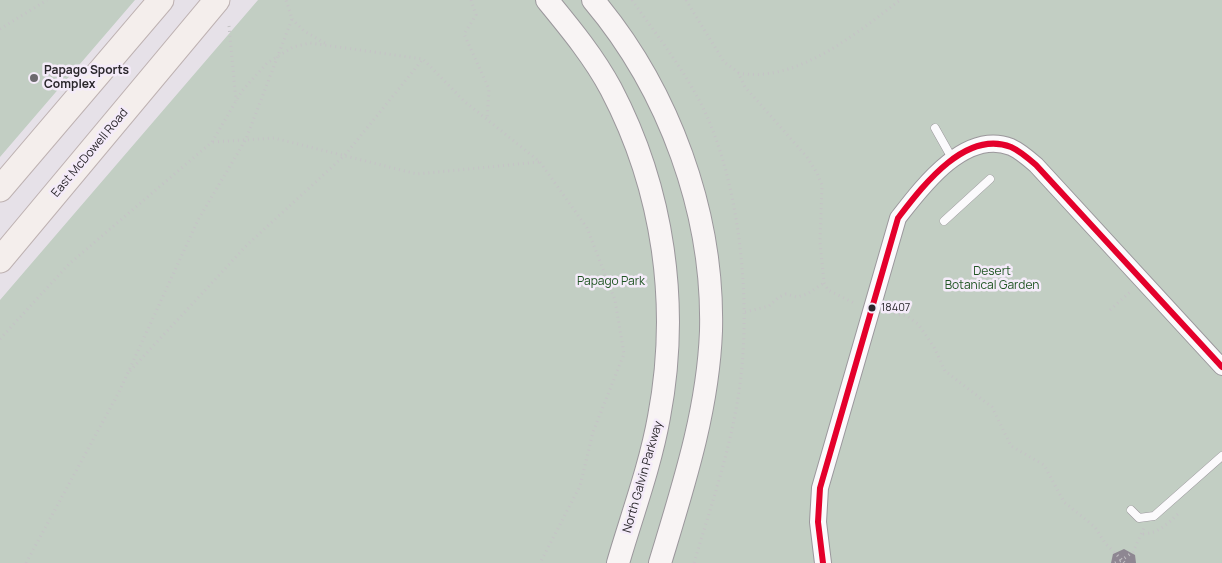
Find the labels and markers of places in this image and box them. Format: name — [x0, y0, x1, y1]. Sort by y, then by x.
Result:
place label: Papago Sports Complex — [44, 64, 129, 92]
marker: Papago Sports Complex — [28, 72, 40, 84]
place label: 18407 — [881, 301, 910, 315]
marker: 18407 — [867, 303, 877, 313]

